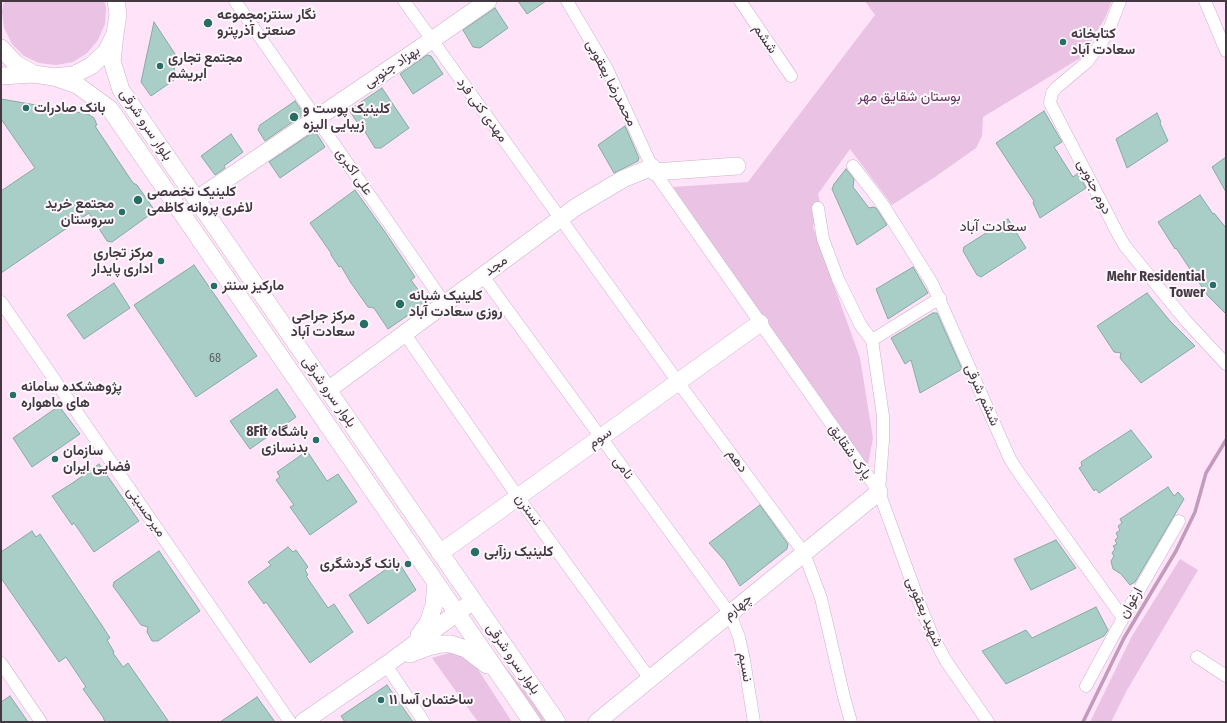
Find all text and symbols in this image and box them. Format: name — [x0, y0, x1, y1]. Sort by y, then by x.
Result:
place label: نگار سنتر;مجموعه صنعتی آذرپترو — [217, 7, 316, 40]
marker: نگار سنتر;مجموعه صنعتی آذرپترو — [202, 17, 214, 29]
street label: ششم — [749, 21, 781, 57]
place label: کتابخانه سعادت آباد — [1071, 26, 1135, 58]
street label: محمدرضا یعقوبی — [582, 37, 640, 129]
marker: کتابخانه سعادت آباد — [1058, 37, 1068, 47]
street label: بهزاد جنوبی — [361, 42, 423, 92]
place label: مجتمع تجاری ابریشم — [168, 50, 243, 82]
marker: مجتمع تجاری ابریشم — [155, 61, 165, 71]
street label: مهدی کنی فرد — [453, 74, 511, 146]
street label: بلوار سرو شرقی — [116, 86, 176, 164]
park label: بوستان شقایق مهر — [857, 89, 961, 105]
place label: بانک صادرات — [34, 100, 105, 116]
place label: کلینیک پوست و زیبایی الیزه — [303, 101, 390, 134]
marker: بانک صادرات — [21, 103, 31, 113]
marker: کلینیک پوست و زیبایی الیزه — [288, 111, 300, 123]
street label: علی اکبری — [332, 145, 376, 199]
street label: دوم جنوبی — [1073, 157, 1115, 217]
place label: کلینیک تخصصی لاغری پروانه کاظمی — [147, 184, 253, 216]
marker: کلینیک تخصصی لاغری پروانه کاظمی — [132, 194, 144, 206]
place label: مجتمع خرید سروستان — [45, 196, 114, 228]
marker: مجتمع خرید سروستان — [117, 207, 127, 217]
district label: سعادت آباد — [959, 218, 1027, 236]
place label: مرکز تجاری اداری پایدار — [92, 245, 153, 278]
street label: مجد — [481, 252, 511, 280]
marker: مرکز تجاری اداری پایدار — [156, 256, 166, 266]
place label: Mehr Residential Tower — [1107, 269, 1205, 302]
place label: مارکیز سنتر — [222, 278, 284, 294]
marker: Mehr Residential Tower — [1208, 280, 1218, 290]
marker: مارکیز سنتر — [209, 281, 219, 291]
place label: کلینیک شبانه روزی سعادت آباد — [409, 288, 503, 320]
marker: کلینیک شبانه روزی سعادت آباد — [394, 298, 406, 310]
place label: مرکز جراحی سعادت آباد — [291, 308, 355, 340]
marker: مرکز جراحی سعادت آباد — [358, 318, 370, 330]
house number: 68 — [209, 352, 221, 366]
street label: بلوار سرو شرقی — [298, 353, 360, 431]
street label: ششم شرقی — [961, 361, 1003, 429]
place label: پژوهشکده سامانه های ماهواره — [21, 379, 122, 412]
marker: پژوهشکده سامانه های ماهواره — [8, 390, 18, 400]
street label: پارک شقایق — [825, 421, 875, 483]
place label: 8Fit باشگاه بدنسازی — [246, 424, 308, 456]
street label: سوم — [585, 424, 615, 452]
marker: 8Fit باشگاه بدنسازی — [311, 435, 321, 445]
place label: سازمان فضایی ایران — [63, 443, 131, 476]
street label: دهم — [723, 446, 751, 476]
street label: نامی — [609, 453, 637, 483]
marker: سازمان فضایی ایران — [50, 454, 60, 464]
street label: میرحسینی — [123, 484, 169, 540]
street label: نسترن — [511, 491, 545, 529]
place label: کلینیک رزآبی — [484, 544, 553, 560]
marker: کلینیک رزآبی — [469, 546, 481, 558]
place label: بانک گردشگری — [320, 556, 400, 572]
marker: بانک گردشگری — [403, 559, 413, 569]
street label: شهید یعقوبی — [902, 575, 946, 649]
street label: ارغوان — [1115, 584, 1147, 622]
street label: چهارم — [720, 590, 756, 624]
street label: بلوار سرو شرقی — [482, 620, 544, 698]
street label: نسیم — [734, 651, 756, 683]
place label: ساختمان آسا ۱۱ — [389, 692, 473, 708]
marker: ساختمان آسا ۱۱ — [376, 695, 386, 705]

